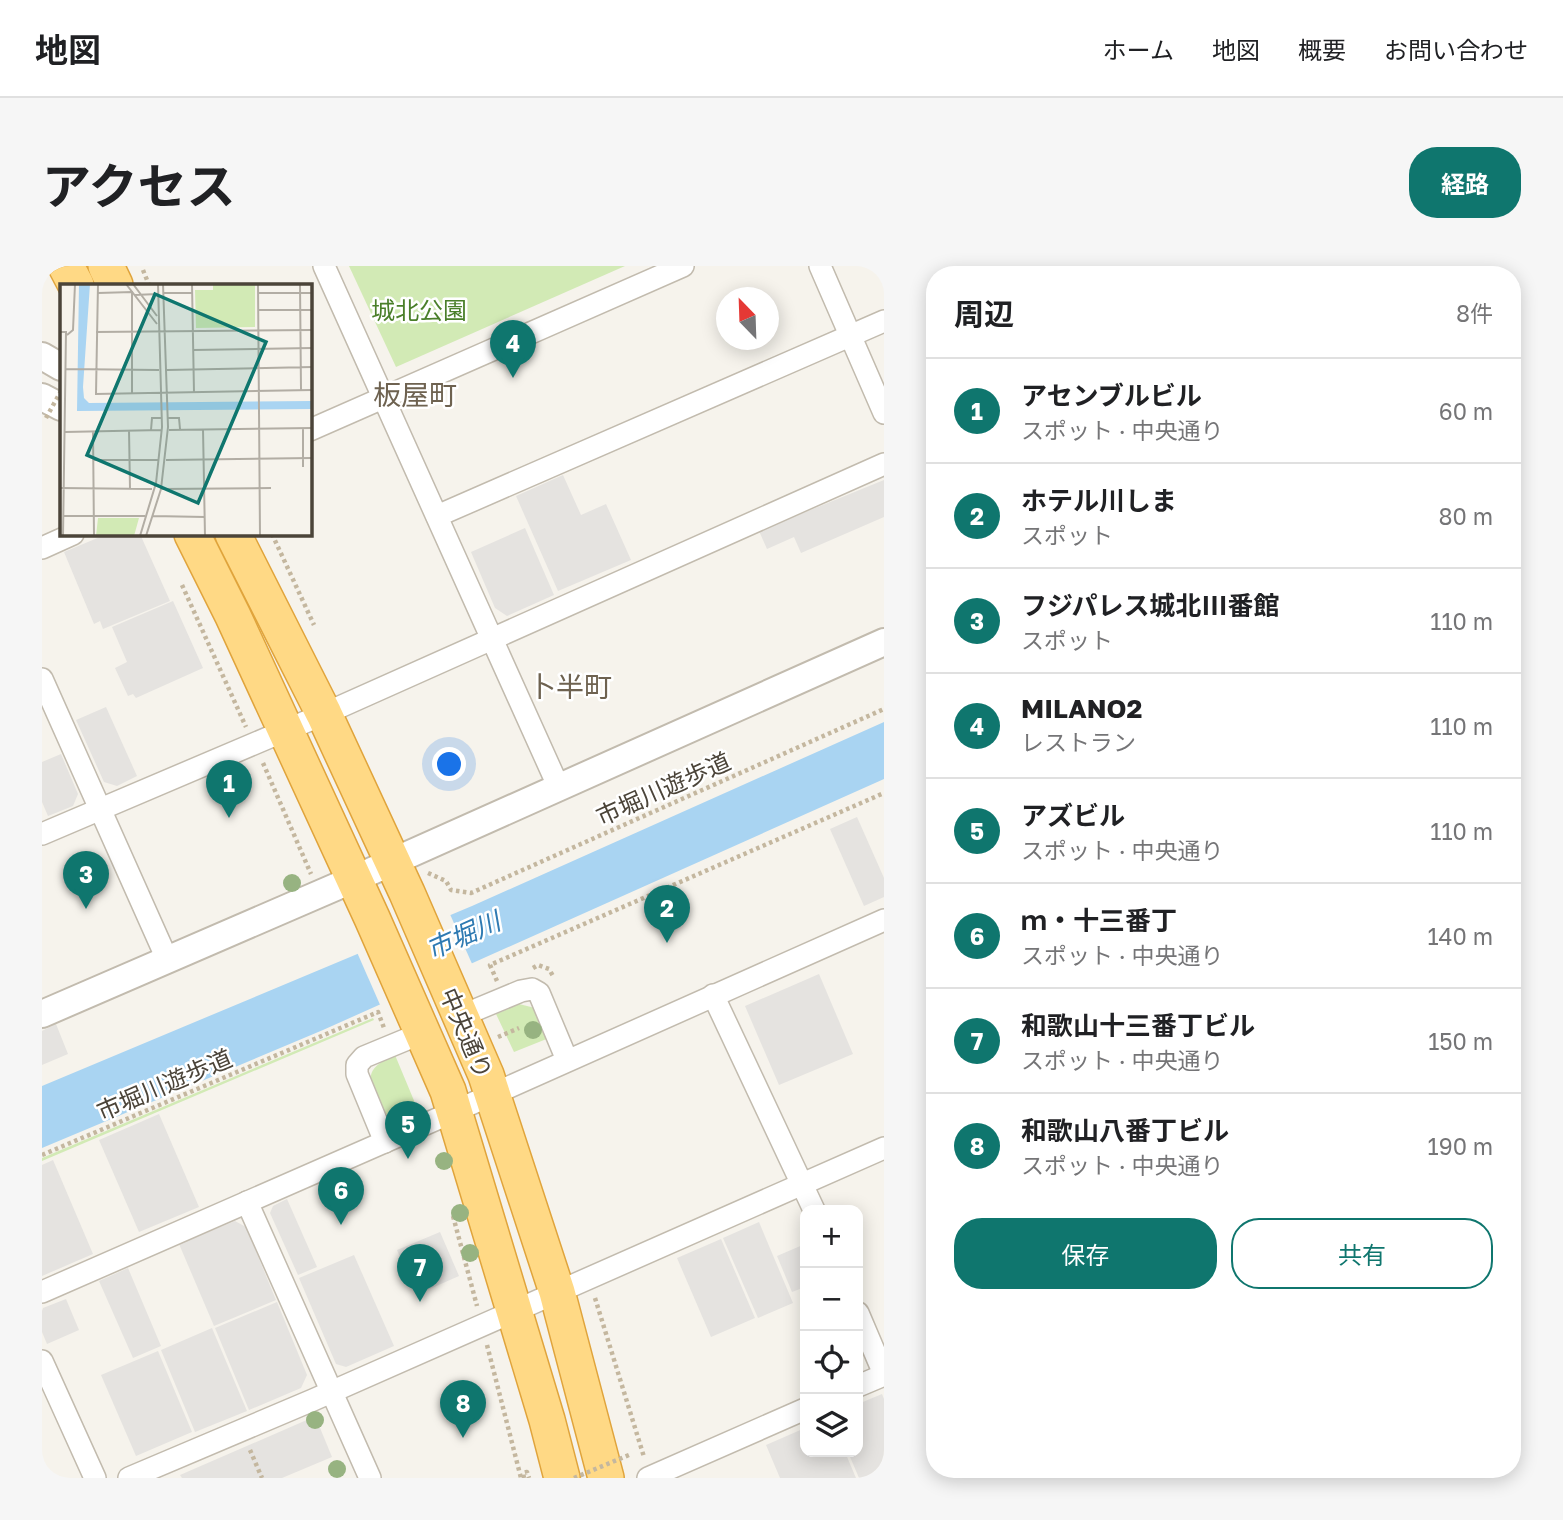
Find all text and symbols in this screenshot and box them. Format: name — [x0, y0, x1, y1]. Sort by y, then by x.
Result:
text: 地図 — [35, 30, 101, 69]
text: ホーム — [1103, 35, 1174, 64]
text: 地図 — [1212, 35, 1260, 64]
text: 概要 — [1298, 35, 1346, 64]
text: お問い合わせ — [1384, 35, 1528, 64]
button: 経路 — [1409, 147, 1521, 218]
text: アクセス — [42, 156, 236, 215]
inset map — [60, 284, 312, 536]
north arrow — [716, 287, 779, 350]
park label: 城北公園 — [371, 295, 467, 324]
text: 周辺 — [954, 296, 1014, 332]
text: 8件 — [1456, 299, 1493, 327]
pin: 4 — [490, 320, 536, 378]
district label: 板屋町 — [373, 378, 457, 411]
text: アセンブルビル — [1021, 380, 1202, 411]
text: 1 — [971, 397, 983, 425]
text: 60 m — [1439, 397, 1493, 425]
text: スポット · 中央通り — [1021, 416, 1223, 444]
text: ホテル川しま — [1021, 485, 1177, 516]
text: 2 — [970, 502, 984, 530]
text: 80 m — [1439, 502, 1493, 530]
text: スポット — [1021, 521, 1113, 549]
text: フジパレス城北Ⅲ番館 — [1021, 590, 1279, 621]
text: 3 — [970, 607, 984, 635]
text: 110 m — [1430, 607, 1493, 635]
text: スポット — [1021, 626, 1113, 654]
district label: 卜半町 — [528, 670, 612, 703]
text: MILANO2 — [1021, 693, 1142, 724]
text: 4 — [970, 712, 984, 740]
text: 110 m — [1430, 712, 1493, 740]
text: レストラン — [1021, 728, 1136, 756]
street label: 市堀川遊歩道 — [591, 745, 735, 831]
your location — [432, 747, 466, 781]
pin: 1 — [206, 760, 252, 818]
text: アズビル — [1021, 800, 1125, 831]
text: 5 — [970, 817, 984, 845]
text: 110 m — [1430, 817, 1493, 845]
text: スポット · 中央通り — [1021, 836, 1223, 864]
pin: 3 — [63, 851, 109, 909]
pin: 2 — [644, 885, 690, 943]
water label: 市堀川 — [421, 904, 508, 965]
text: ｍ・十三番丁 — [1021, 905, 1177, 936]
text: 6 — [970, 922, 984, 950]
text: 140 m — [1427, 922, 1493, 950]
text: スポット · 中央通り — [1021, 941, 1223, 969]
street label: 中央通り — [435, 983, 499, 1083]
text: 和歌山十三番丁ビル — [1021, 1010, 1255, 1041]
text: 7 — [971, 1027, 983, 1055]
text: 150 m — [1428, 1027, 1493, 1055]
street label: 市堀川遊歩道 — [92, 1043, 236, 1125]
text: スポット · 中央通り — [1021, 1046, 1223, 1074]
pin: 5 — [385, 1101, 431, 1159]
text: 和歌山八番丁ビル — [1021, 1115, 1229, 1146]
text: 8 — [970, 1132, 984, 1160]
text: 190 m — [1428, 1132, 1493, 1160]
text: スポット · 中央通り — [1021, 1151, 1223, 1179]
pin: 6 — [318, 1167, 364, 1225]
map controls — [800, 1205, 863, 1457]
button: + — [800, 1205, 863, 1268]
button: 保存 — [954, 1218, 1217, 1289]
button: 共有 — [1231, 1218, 1493, 1289]
pin: 7 — [397, 1244, 443, 1302]
button: − — [800, 1268, 863, 1331]
button: locate — [800, 1331, 863, 1394]
pin: 8 — [440, 1380, 486, 1438]
button: layers — [800, 1394, 863, 1457]

